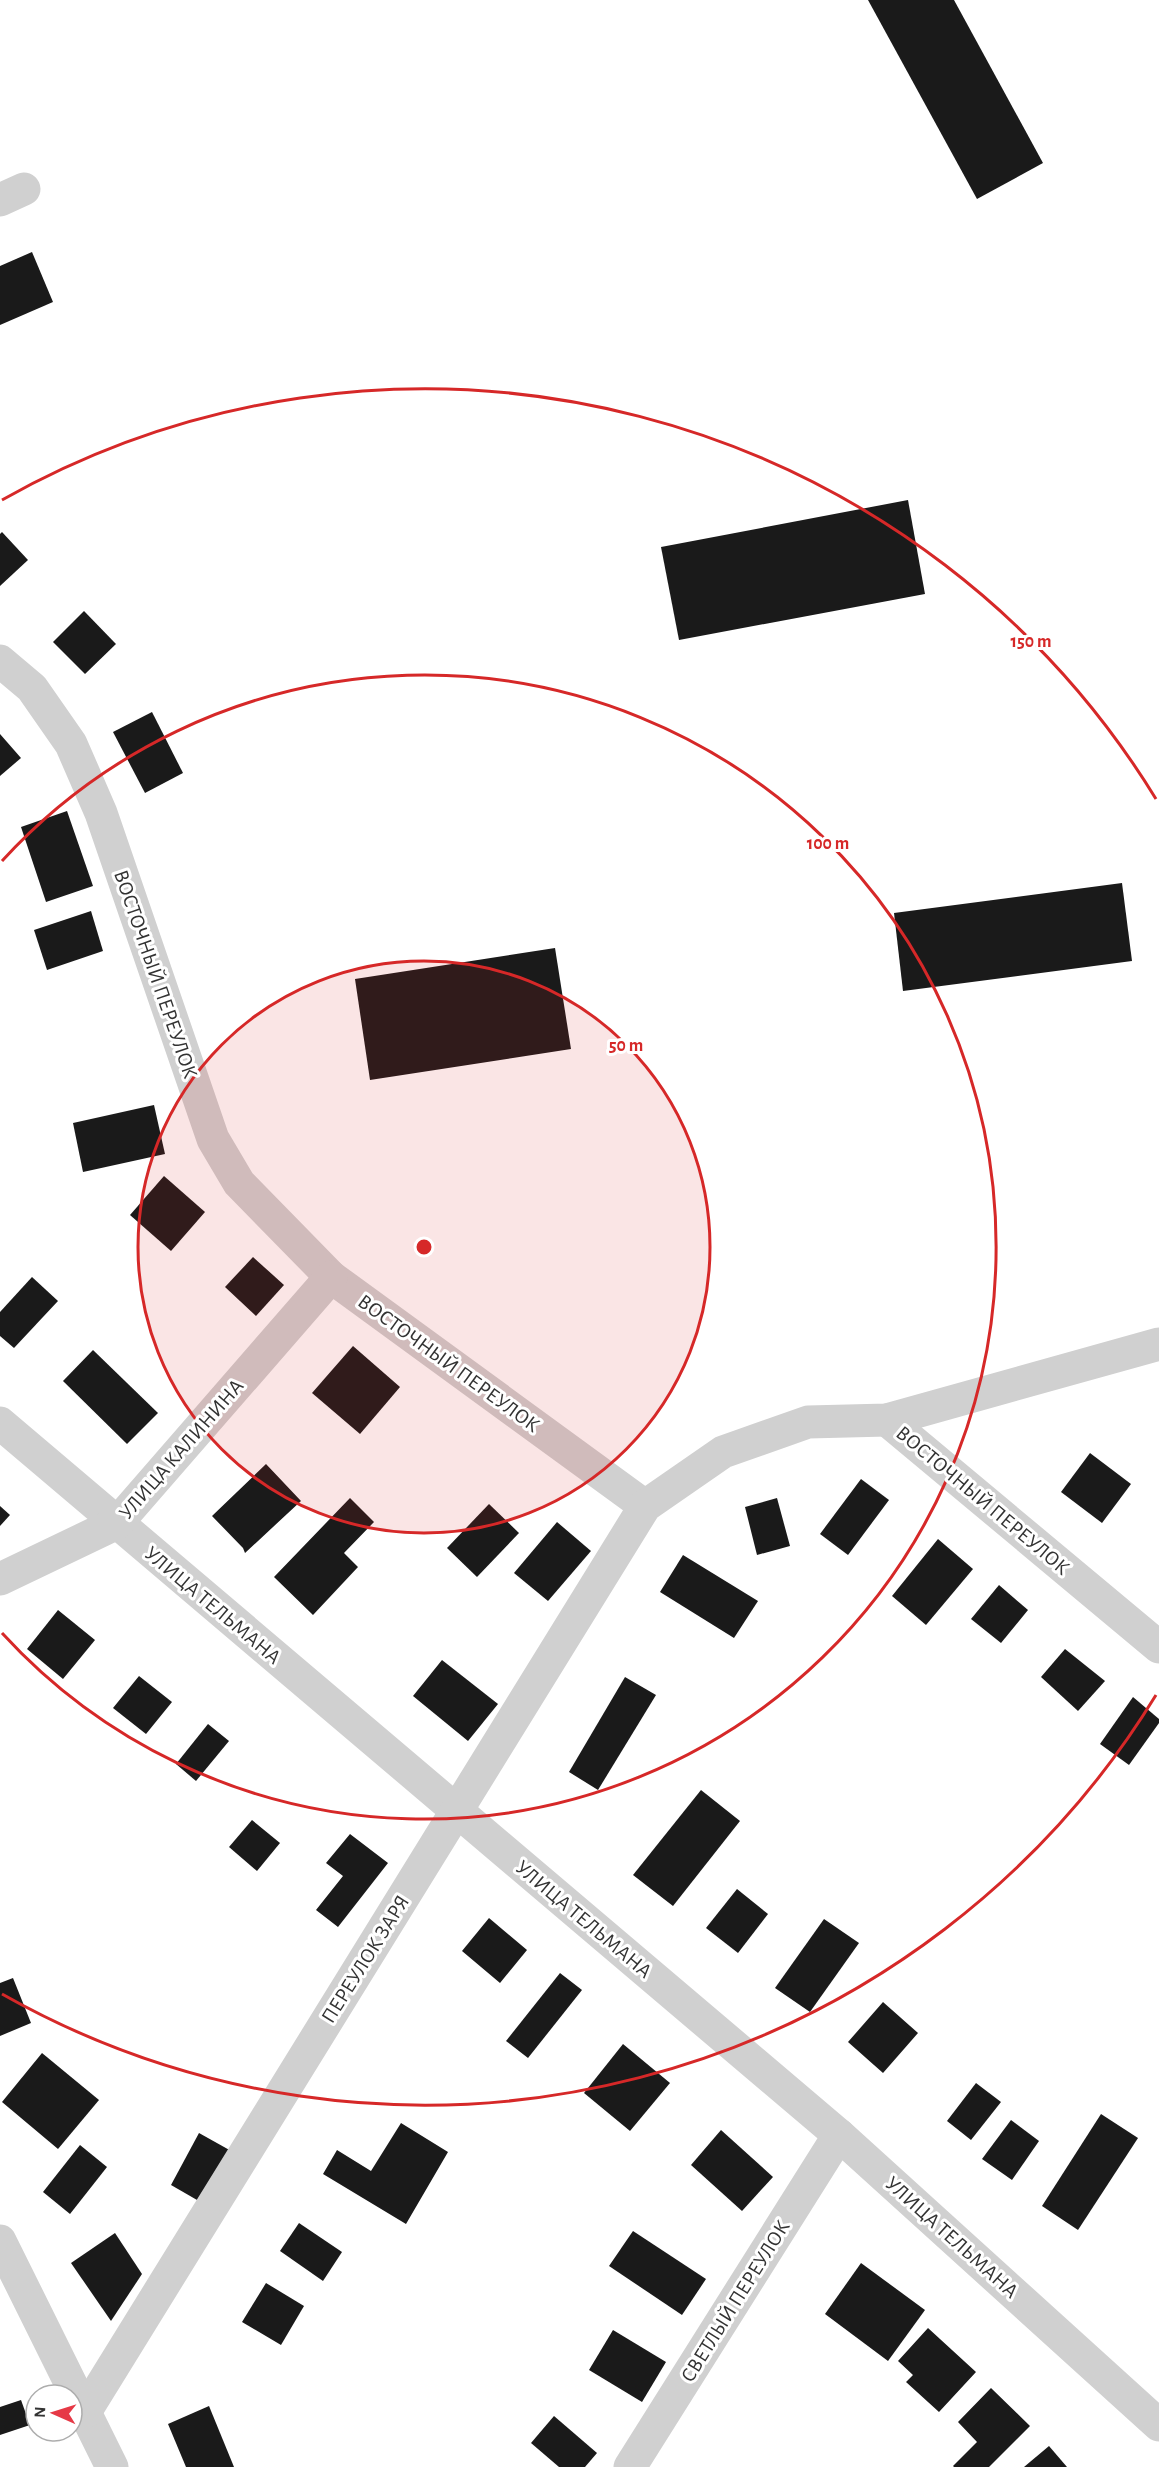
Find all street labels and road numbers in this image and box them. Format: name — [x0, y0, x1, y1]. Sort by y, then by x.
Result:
street label: ВОСТОЧНЫЙ ПЕРЕУЛОК — [110, 867, 202, 1081]
street label: ВОСТОЧНЫЙ ПЕРЕУЛОК — [354, 1290, 544, 1436]
street label: УЛИЦА КАЛИНИНА — [115, 1375, 248, 1523]
street label: ВОСТОЧНЫЙ ПЕРЕУЛОК — [892, 1421, 1074, 1579]
street label: УЛИЦА ТЕЛЬМАНА — [141, 1543, 285, 1668]
street label: УЛИЦА ТЕЛЬМАНА — [512, 1857, 656, 1982]
street label: ПЕРЕУЛОК ЗАРЯ — [318, 1892, 413, 2027]
street label: УЛИЦА ТЕЛЬМАНА — [881, 2173, 1022, 2302]
street label: СВЕТЛЫЙ ПЕРЕУЛОК — [676, 2216, 794, 2386]

